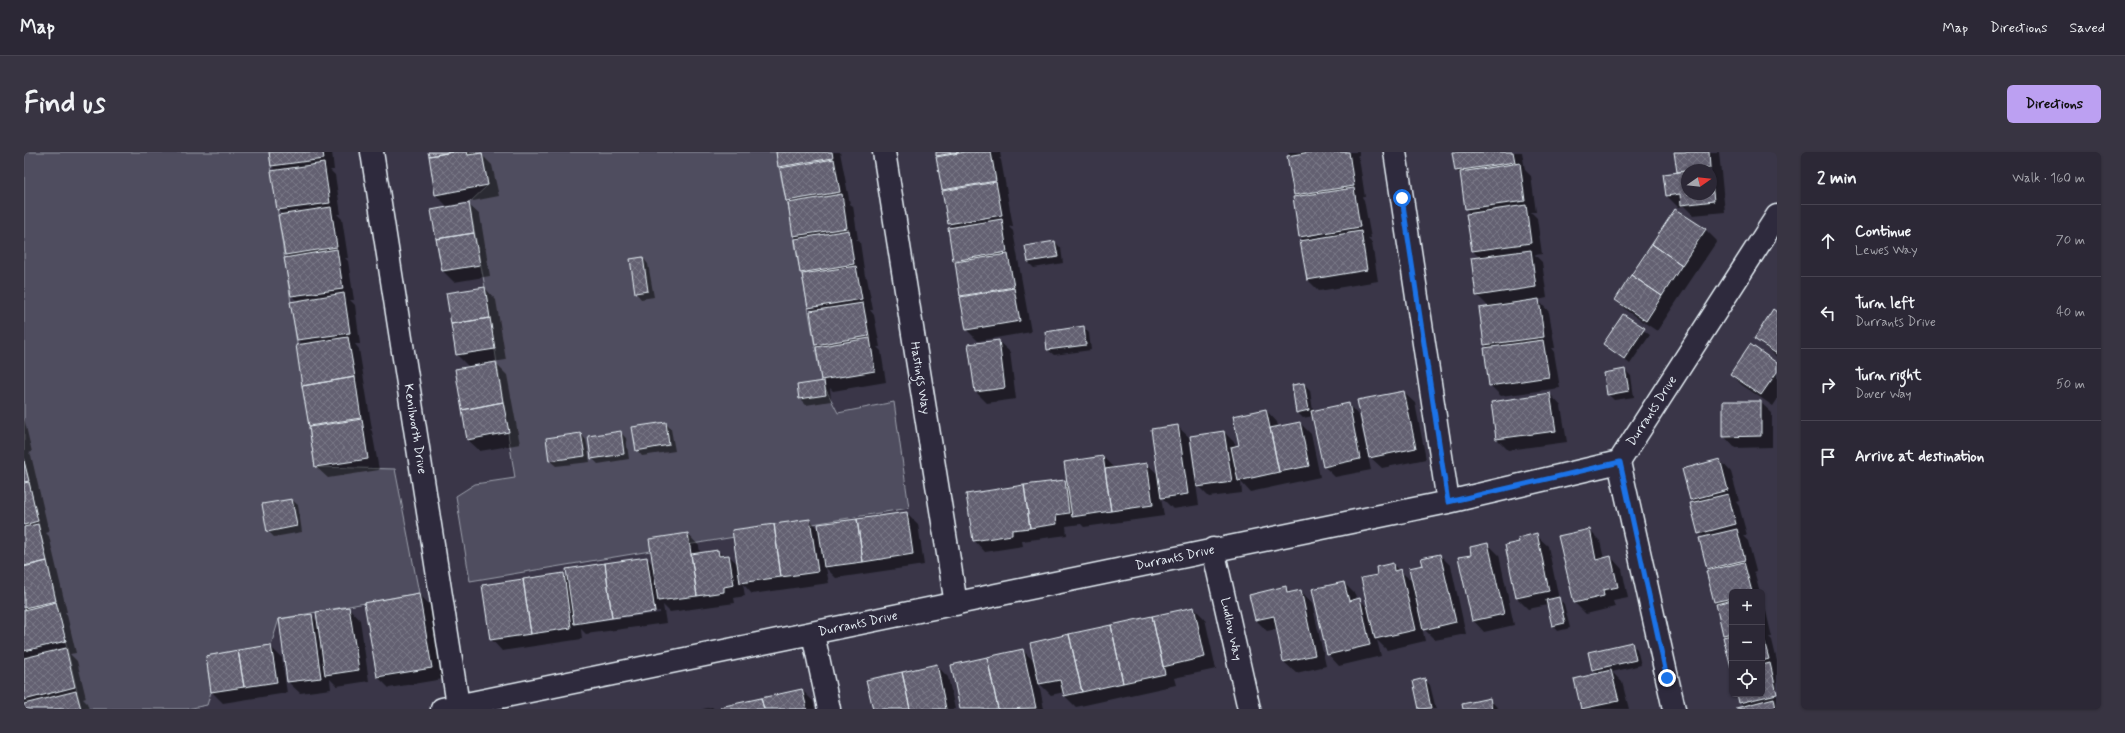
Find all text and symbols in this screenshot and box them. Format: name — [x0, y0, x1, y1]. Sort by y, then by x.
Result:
text: Map — [20, 15, 55, 40]
text: Map — [1942, 19, 1968, 37]
text: Directions — [1990, 19, 2048, 37]
text: Saved — [2070, 19, 2105, 37]
button: Directions — [2007, 85, 2101, 123]
text: Find us — [24, 86, 105, 123]
north arrow — [1681, 164, 1717, 200]
text: 2 min — [1817, 167, 1857, 189]
text: Walk · 160 m — [2012, 170, 2085, 187]
route start — [1393, 189, 1411, 207]
text: Continue — [1855, 222, 1911, 242]
icon: ahead — [1817, 230, 1839, 252]
text: 70 m — [2056, 232, 2085, 249]
text: Lewes Way — [1855, 242, 1918, 259]
text: Turn left — [1855, 294, 1915, 314]
icon: left — [1817, 302, 1839, 324]
text: 40 m — [2056, 304, 2085, 321]
text: Durrants Drive — [1855, 314, 1936, 331]
street label: Hastings Way — [904, 340, 934, 416]
text: Turn right — [1855, 366, 1922, 386]
street label: Durrants Drive — [1623, 372, 1681, 450]
icon: right — [1817, 374, 1839, 396]
text: 50 m — [2056, 376, 2085, 393]
street label: Kenilworth Drive — [399, 383, 431, 475]
text: Dover Way — [1855, 386, 1912, 403]
icon: arrive — [1817, 446, 1839, 468]
text: Arrive at destination — [1855, 447, 1984, 467]
street label: Durrants Drive — [1134, 541, 1216, 575]
map controls — [1729, 589, 1765, 697]
button: + — [1729, 589, 1765, 625]
street label: Ludlow Way — [1216, 596, 1246, 662]
street label: Durrants Drive — [817, 607, 899, 641]
button: − — [1729, 625, 1765, 661]
button: locate — [1729, 661, 1765, 697]
route end — [1658, 669, 1676, 687]

